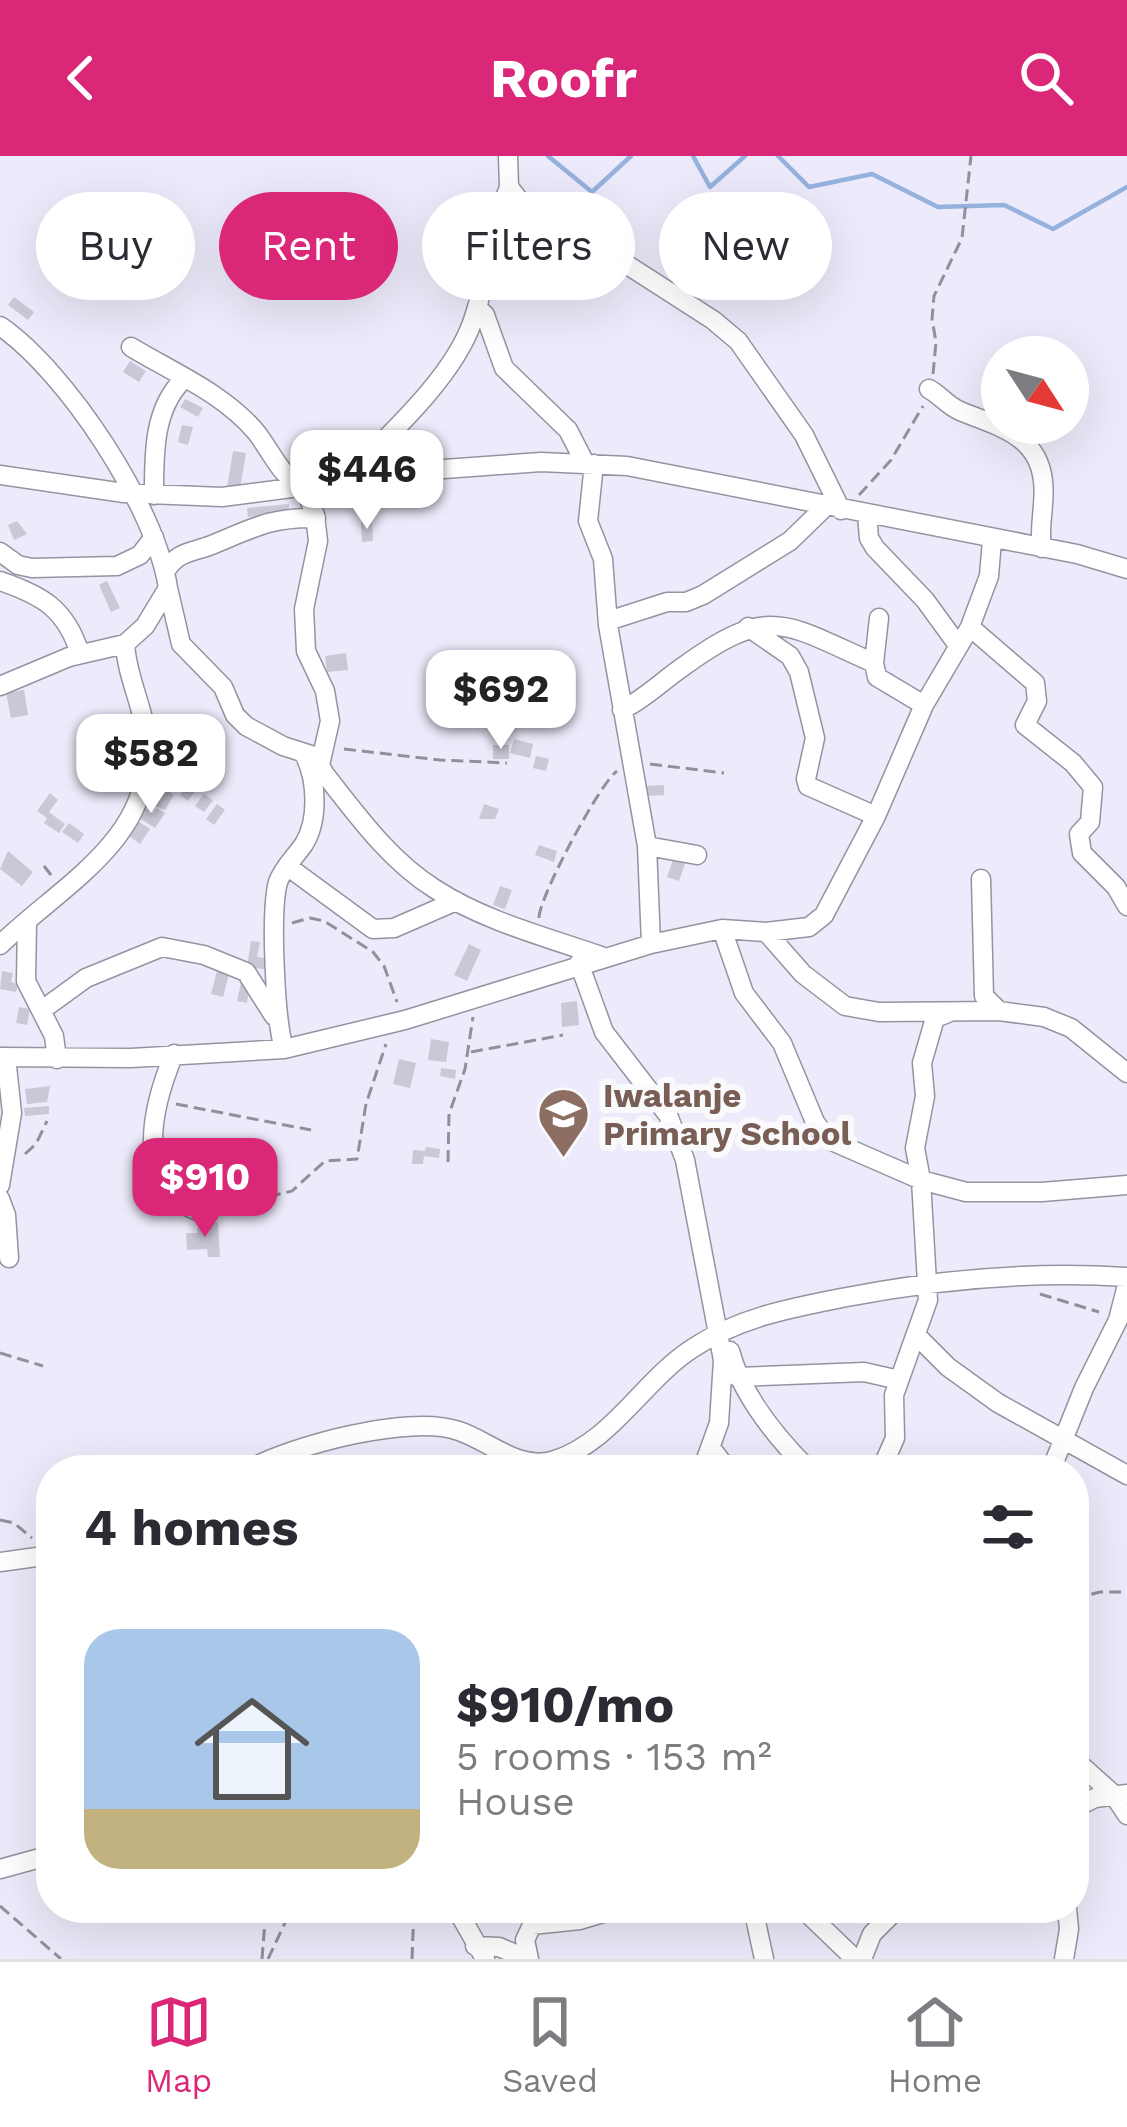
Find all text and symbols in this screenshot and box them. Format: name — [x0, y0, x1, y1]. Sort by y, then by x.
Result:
icon: back — [48, 45, 114, 111]
icon: search — [1013, 45, 1079, 111]
text: Roofr — [490, 47, 637, 110]
chip: Buy — [36, 192, 195, 300]
chip: Rent — [219, 192, 398, 300]
chip: Filters — [422, 192, 635, 300]
chip: New — [659, 192, 832, 300]
north arrow — [981, 336, 1089, 444]
map controls — [981, 336, 1089, 444]
pin: $446 — [296, 430, 438, 532]
text: $446 — [317, 446, 417, 491]
pin: $692 — [430, 650, 572, 752]
text: $692 — [453, 666, 549, 711]
pin: $582 — [80, 714, 222, 816]
text: $582 — [103, 730, 199, 775]
place label: Iwalanje Primary School — [603, 1076, 851, 1153]
school or university icon: Iwalanje Primary School — [536, 1086, 592, 1160]
pin: $910 — [134, 1138, 276, 1240]
text: $910 — [160, 1154, 250, 1199]
icon: filters — [975, 1494, 1041, 1560]
text: 4 homes — [84, 1498, 298, 1557]
text: $910/mo — [456, 1675, 674, 1734]
icon: home — [180, 1677, 324, 1821]
text: 5 rooms · 153 m² — [456, 1734, 772, 1779]
text: House — [456, 1779, 575, 1824]
tab: Map — [145, 1989, 212, 2100]
tab: Saved — [502, 1989, 598, 2100]
tab: Home — [888, 1989, 982, 2100]

